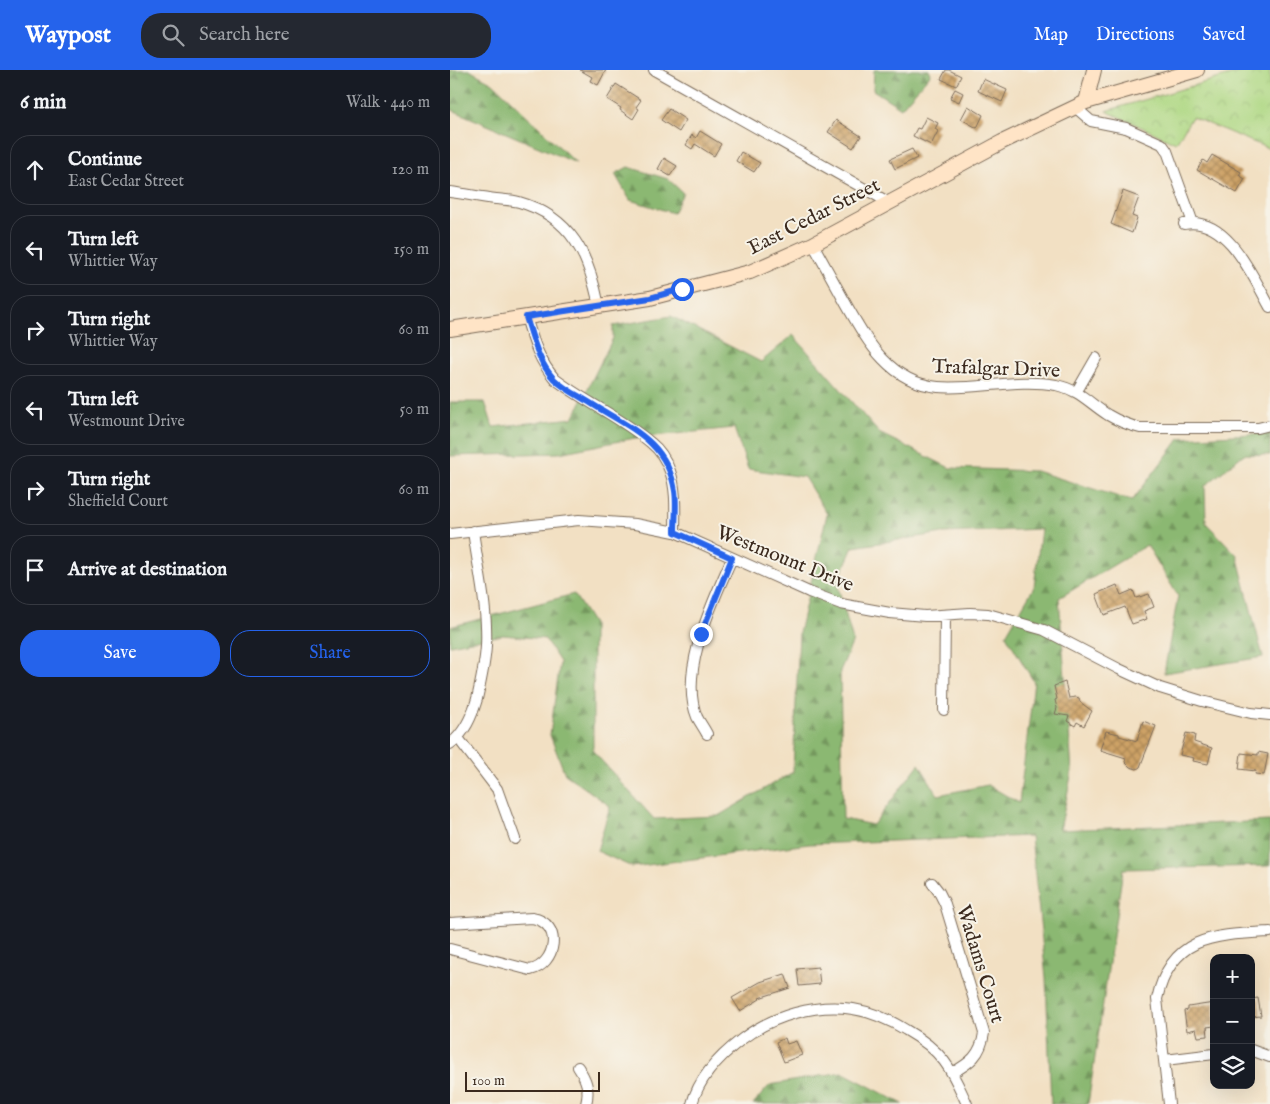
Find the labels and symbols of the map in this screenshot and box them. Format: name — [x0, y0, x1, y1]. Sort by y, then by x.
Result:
street label: East Cedar Street — [744, 173, 884, 261]
route start — [671, 278, 694, 301]
street label: Trafalgar Drive — [932, 354, 1060, 384]
street label: Westmount Drive — [713, 520, 857, 598]
route end — [690, 623, 713, 646]
street label: Wadams Court — [950, 902, 1010, 1026]
scale bar — [465, 1069, 600, 1092]

